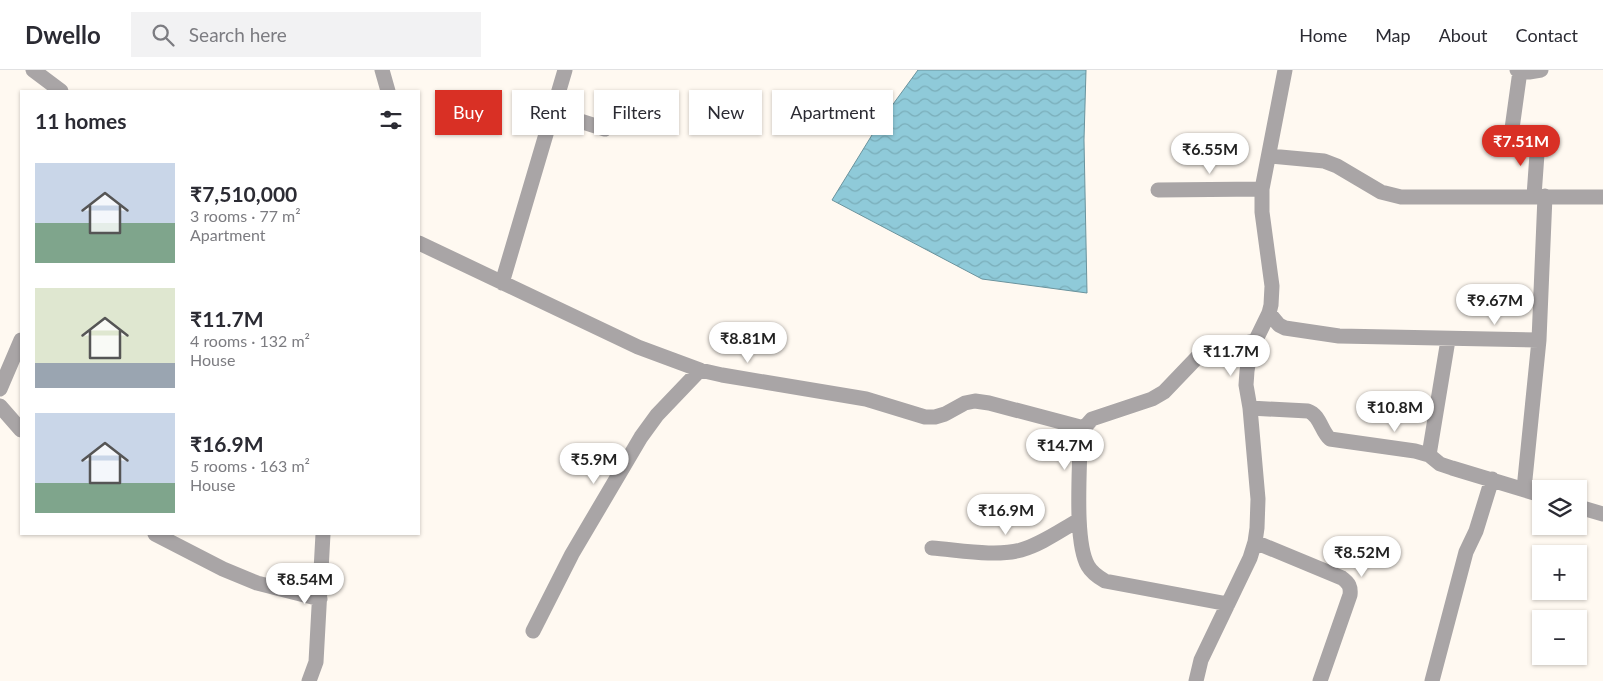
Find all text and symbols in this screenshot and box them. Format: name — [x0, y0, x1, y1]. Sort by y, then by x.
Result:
search box — [131, 12, 481, 57]
text: Dwello — [25, 20, 101, 49]
icon: search — [149, 21, 177, 49]
text: Search here — [189, 23, 287, 46]
text: Home — [1299, 24, 1347, 46]
text: Map — [1375, 24, 1411, 46]
text: About — [1439, 24, 1488, 46]
text: Contact — [1516, 24, 1578, 46]
chip: Buy — [435, 90, 502, 135]
chip: Rent — [512, 90, 584, 135]
chip: Filters — [594, 90, 679, 135]
chip: New — [689, 90, 762, 135]
chip: Apartment — [772, 90, 893, 135]
icon: filters — [377, 106, 405, 134]
text: 11 homes — [35, 108, 126, 133]
pin: ₹7.51M — [1480, 124, 1562, 167]
text: ₹7.51M — [1493, 131, 1549, 150]
pin: ₹6.55M — [1169, 132, 1251, 175]
text: ₹6.55M — [1182, 139, 1238, 158]
text: ₹7,510,000 — [190, 181, 297, 206]
icon: home — [75, 183, 135, 243]
text: 3 rooms · 77 m² — [190, 206, 301, 225]
text: Apartment — [190, 225, 265, 244]
pin: ₹9.67M — [1454, 284, 1536, 326]
text: ₹9.67M — [1467, 290, 1523, 309]
text: ₹11.7M — [190, 306, 264, 331]
icon: home — [75, 308, 135, 368]
pin: ₹8.81M — [707, 322, 789, 364]
text: ₹8.81M — [720, 328, 776, 347]
text: 4 rooms · 132 m² — [190, 331, 310, 350]
pin: ₹11.7M — [1190, 334, 1272, 377]
text: ₹11.7M — [1203, 341, 1259, 360]
text: House — [190, 350, 235, 369]
pin: ₹10.8M — [1354, 390, 1436, 433]
text: ₹10.8M — [1367, 397, 1423, 416]
pin: ₹14.7M — [1024, 428, 1106, 471]
text: ₹16.9M — [190, 431, 264, 456]
icon: home — [75, 433, 135, 493]
text: ₹14.7M — [1037, 435, 1093, 454]
pin: ₹5.9M — [559, 442, 629, 485]
text: ₹5.9M — [571, 449, 617, 468]
text: 5 rooms · 163 m² — [190, 456, 310, 475]
text: House — [190, 475, 235, 494]
map controls — [1532, 480, 1587, 665]
button: layers — [1532, 480, 1587, 535]
pin: ₹16.9M — [965, 494, 1047, 536]
text: ₹16.9M — [978, 500, 1034, 519]
pin: ₹8.52M — [1321, 536, 1403, 578]
text: ₹8.52M — [1334, 542, 1390, 561]
button: + — [1532, 545, 1587, 600]
pin: ₹8.54M — [264, 562, 346, 605]
text: ₹8.54M — [277, 569, 333, 588]
button: − — [1532, 610, 1587, 665]

